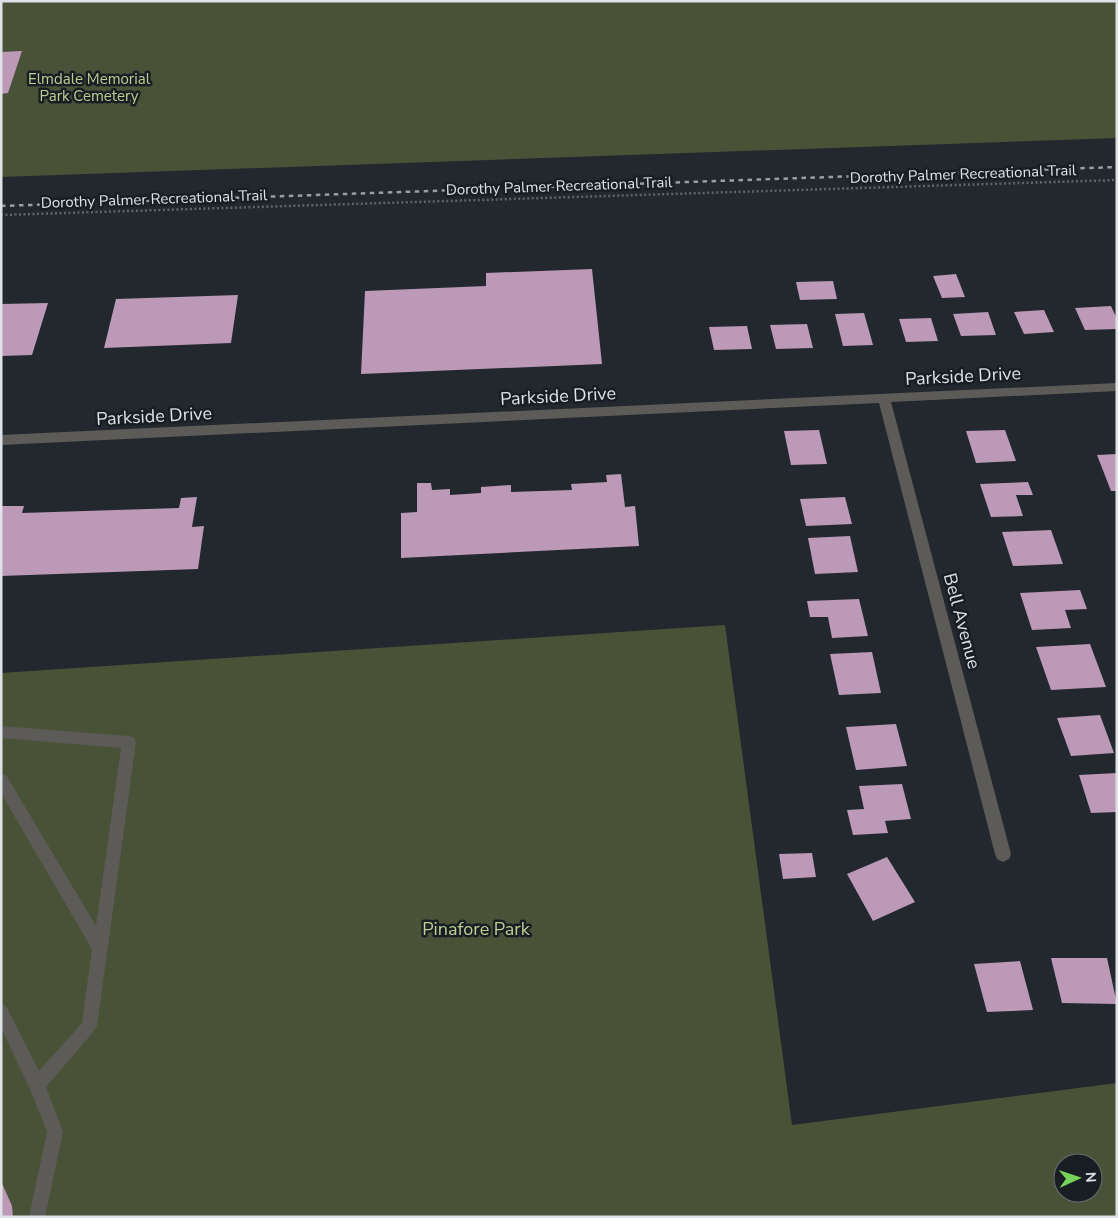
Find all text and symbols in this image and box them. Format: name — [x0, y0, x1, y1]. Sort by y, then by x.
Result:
park label: Elmdale Memorial Park Cemetery — [28, 69, 151, 106]
street label: Dorothy Palmer Recreational Trail — [849, 160, 1077, 188]
street label: Dorothy Palmer Recreational Trail — [445, 172, 673, 200]
street label: Dorothy Palmer Recreational Trail — [40, 185, 268, 213]
street label: Parkside Drive — [904, 361, 1022, 391]
street label: Parkside Drive — [499, 381, 617, 411]
street label: Parkside Drive — [95, 401, 213, 431]
street label: Bell Avenue — [938, 570, 986, 672]
park label: Pinafore Park — [422, 917, 531, 941]
north arrow — [1053, 1153, 1103, 1203]
text: N — [1081, 1172, 1100, 1183]

